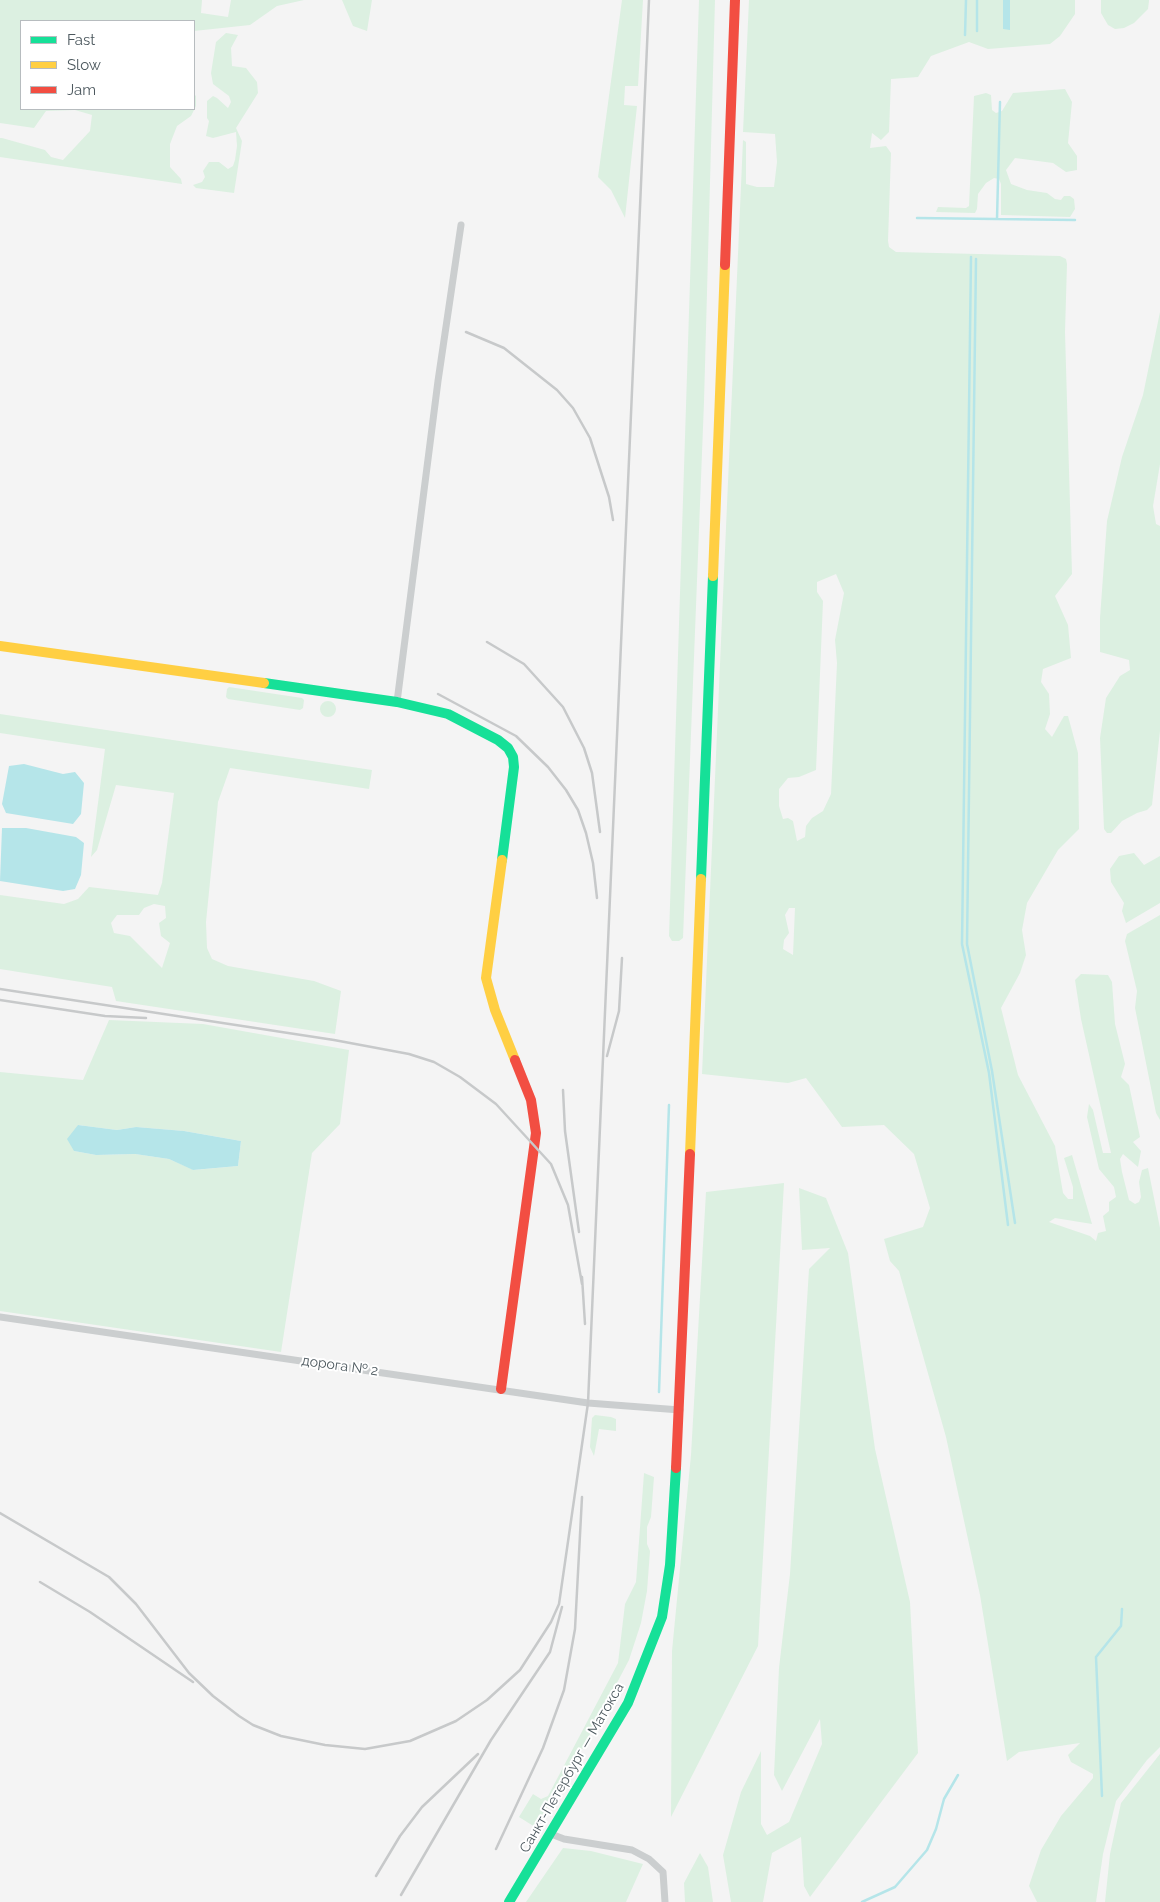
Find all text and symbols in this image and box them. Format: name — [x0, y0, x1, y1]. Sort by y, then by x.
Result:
legend — [20, 20, 195, 110]
text: Fast — [67, 31, 95, 49]
text: Slow — [67, 56, 101, 74]
text: Jam — [67, 81, 96, 99]
street label: дорога № 2 — [301, 1352, 379, 1380]
street label: Санкт-Петербург — Матокса — [516, 1680, 628, 1856]

